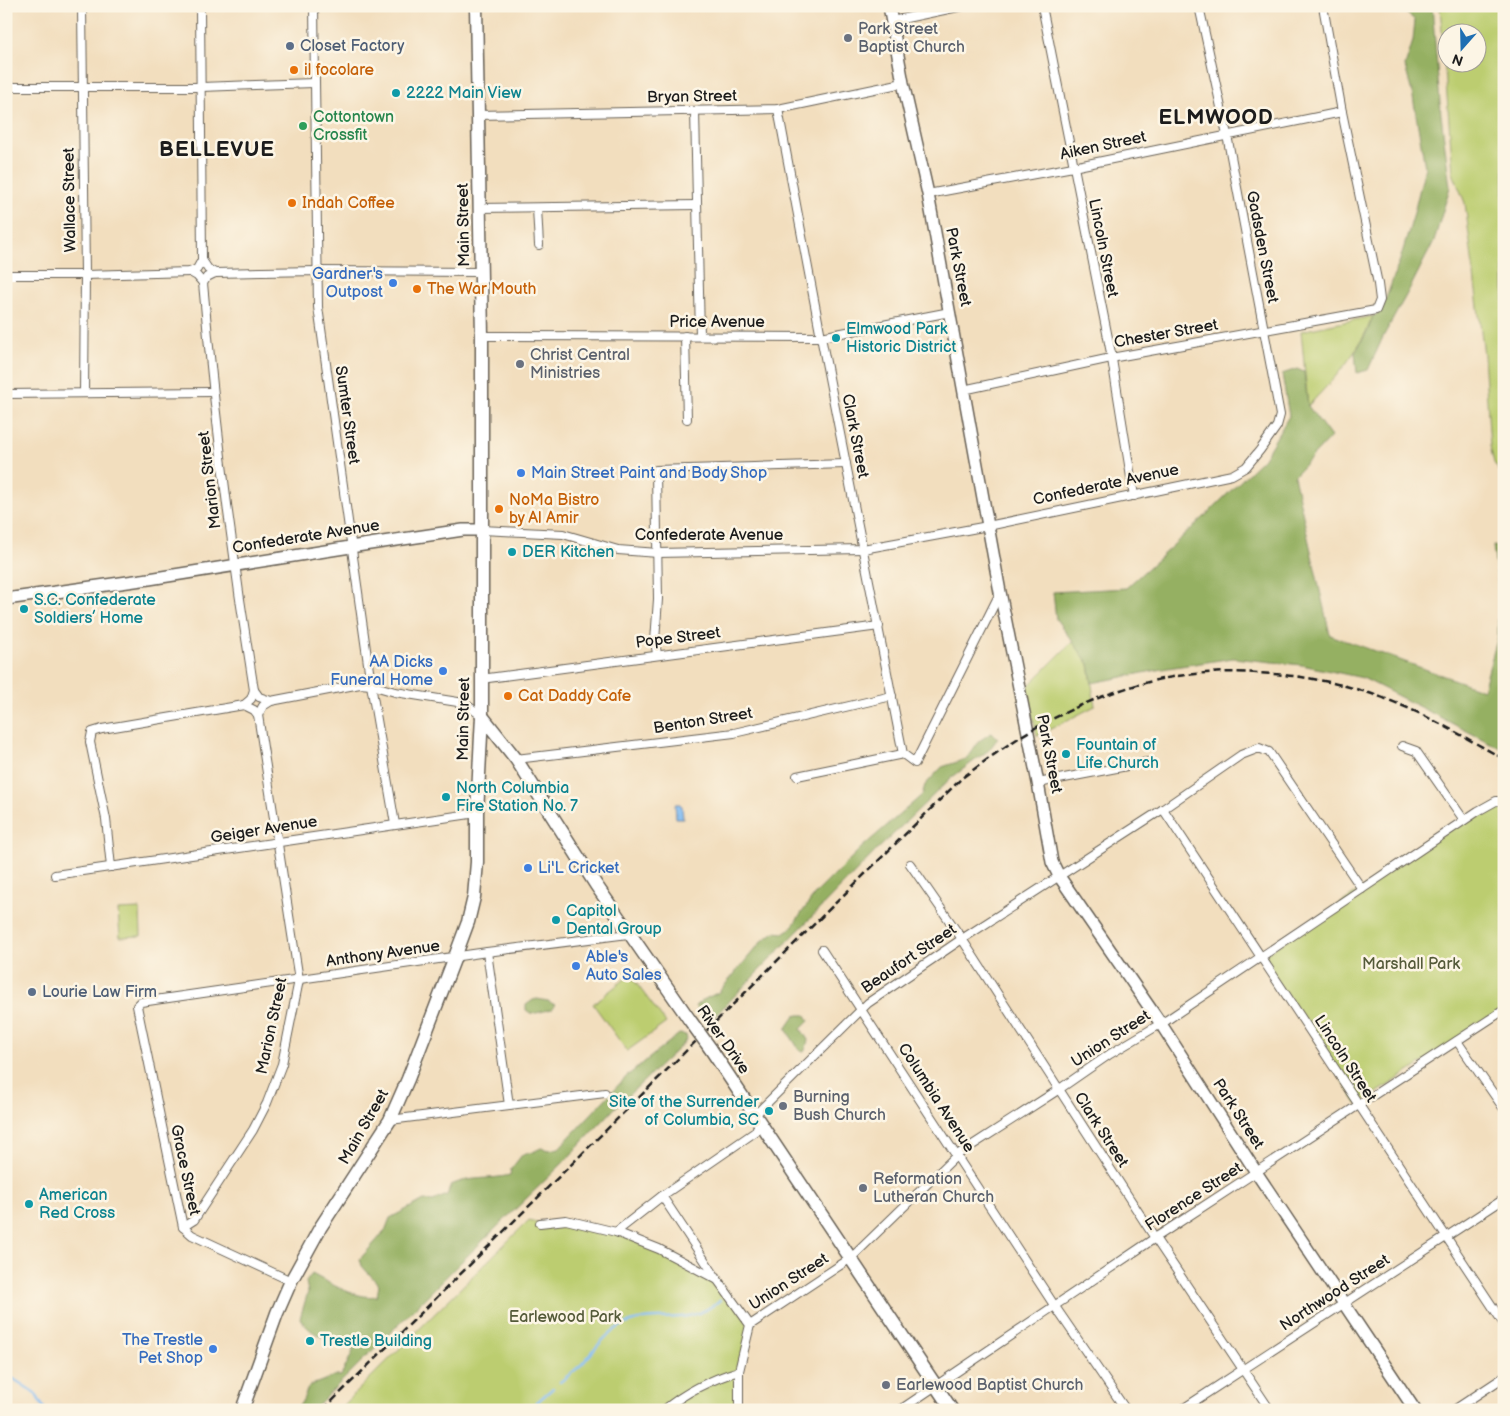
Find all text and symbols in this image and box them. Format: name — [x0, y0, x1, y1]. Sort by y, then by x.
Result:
place label: Park Street Baptist Church — [858, 20, 965, 57]
north arrow — [1438, 22, 1488, 72]
marker: Park Street Baptist Church — [842, 32, 854, 44]
place label: Closet Factory — [300, 37, 405, 56]
marker: Closet Factory — [284, 40, 296, 52]
text: N — [1450, 50, 1466, 70]
place label: il focolare — [304, 61, 375, 80]
marker: il focolare — [288, 64, 300, 76]
place label: 2222 Main View — [406, 84, 522, 103]
marker: 2222 Main View — [390, 87, 402, 99]
street label: Bryan Street — [647, 87, 737, 107]
district label: ELMWOOD — [1158, 105, 1274, 130]
place label: Cottontown Crossfit — [313, 108, 394, 145]
marker: Cottontown Crossfit — [297, 120, 309, 132]
street label: Aiken Street — [1058, 128, 1148, 164]
district label: BELLEVUE — [159, 137, 275, 162]
street label: Wallace Street — [60, 147, 80, 253]
street label: Main Street — [454, 183, 474, 267]
street label: Gadsden Street — [1242, 189, 1282, 305]
place label: Indah Coffee — [302, 194, 395, 213]
marker: Indah Coffee — [286, 197, 298, 209]
street label: Lincoln Street — [1084, 197, 1122, 299]
street label: Park Street — [941, 226, 975, 308]
place label: Gardner's Outpost — [312, 265, 383, 302]
marker: Gardner's Outpost — [387, 277, 399, 289]
place label: The War Mouth — [427, 280, 537, 299]
marker: The War Mouth — [411, 283, 423, 295]
street label: Price Avenue — [669, 313, 765, 332]
street label: Chester Street — [1113, 315, 1220, 352]
place label: Elmwood Park Historic District — [846, 320, 957, 357]
marker: Elmwood Park Historic District — [830, 332, 842, 344]
place label: Christ Central Ministries — [530, 346, 630, 383]
marker: Christ Central Ministries — [514, 358, 526, 370]
street label: Sumter Street — [331, 364, 363, 466]
street label: Clark Street — [838, 392, 872, 480]
street label: Marion Street — [195, 430, 225, 530]
street label: Confederate Avenue — [1031, 460, 1181, 510]
place label: Main Street Paint and Body Shop — [531, 464, 767, 483]
marker: Main Street Paint and Body Shop — [515, 467, 527, 479]
place label: NoMa Bistro by Al Amir — [509, 491, 599, 528]
marker: NoMa Bistro by Al Amir — [493, 503, 505, 515]
street label: Confederate Avenue — [231, 516, 381, 558]
street label: Confederate Avenue — [635, 526, 784, 545]
place label: DER Kitchen — [522, 543, 614, 562]
marker: DER Kitchen — [506, 546, 518, 558]
place label: S.C. Confederate Soldiers’ Home — [34, 591, 156, 628]
marker: S.C. Confederate Soldiers’ Home — [18, 603, 30, 615]
street label: Pope Street — [635, 623, 722, 653]
place label: AA Dicks Funeral Home — [330, 653, 433, 690]
marker: AA Dicks Funeral Home — [437, 665, 449, 677]
street label: Main Street — [454, 677, 474, 761]
place label: Cat Daddy Cafe — [518, 687, 632, 706]
marker: Cat Daddy Cafe — [502, 690, 514, 702]
street label: Benton Street — [652, 704, 754, 738]
street label: Park Street — [1032, 713, 1066, 795]
place label: Fountain of Life Church — [1076, 736, 1159, 773]
marker: Fountain of Life Church — [1060, 748, 1072, 760]
place label: North Columbia Fire Station No. 7 — [456, 779, 578, 816]
marker: North Columbia Fire Station No. 7 — [440, 791, 452, 803]
street label: Geiger Avenue — [209, 812, 319, 848]
place label: Li'L Cricket — [538, 859, 620, 878]
marker: Li'L Cricket — [522, 862, 534, 874]
place label: Capitol Dental Group — [566, 902, 662, 939]
marker: Capitol Dental Group — [550, 914, 562, 926]
street label: Beaufort Street — [858, 920, 960, 998]
street label: Anthony Avenue — [325, 937, 442, 971]
place label: Able's Auto Sales — [586, 948, 662, 985]
park label: Marshall Park — [1362, 955, 1460, 974]
marker: Able's Auto Sales — [570, 960, 582, 972]
street label: Marion Street — [252, 976, 292, 1076]
place label: Lourie Law Firm — [42, 983, 157, 1002]
marker: Lourie Law Firm — [26, 986, 38, 998]
street label: River Drive — [692, 1002, 754, 1078]
street label: Union Street — [1068, 1006, 1154, 1072]
street label: Lincoln Street — [1310, 1012, 1380, 1106]
street label: Columbia Avenue — [894, 1040, 979, 1156]
street label: Park Street — [1208, 1075, 1268, 1153]
street label: Main Street — [335, 1086, 393, 1168]
place label: Burning Bush Church — [793, 1088, 886, 1125]
street label: Clark Street — [1070, 1089, 1132, 1171]
place label: Site of the Surrender of Columbia, SC — [609, 1093, 759, 1130]
marker: Burning Bush Church — [777, 1100, 789, 1112]
marker: Site of the Surrender of Columbia, SC — [763, 1105, 775, 1117]
street label: Grace Street — [166, 1123, 204, 1217]
street label: Florence Street — [1142, 1158, 1246, 1235]
place label: Reformation Lutheran Church — [873, 1170, 994, 1207]
marker: Reformation Lutheran Church — [857, 1182, 869, 1194]
place label: American Red Cross — [39, 1186, 115, 1223]
marker: American Red Cross — [23, 1198, 35, 1210]
street label: Union Street — [746, 1249, 832, 1315]
street label: Northwood Street — [1277, 1251, 1393, 1335]
park label: Earlewood Park — [509, 1308, 622, 1327]
place label: The Trestle Pet Shop — [122, 1331, 204, 1368]
place label: Trestle Building — [320, 1332, 432, 1351]
marker: Trestle Building — [304, 1335, 316, 1347]
marker: The Trestle Pet Shop — [207, 1343, 219, 1355]
place label: Earlewood Baptist Church — [896, 1376, 1084, 1395]
marker: Earlewood Baptist Church — [880, 1379, 892, 1391]

